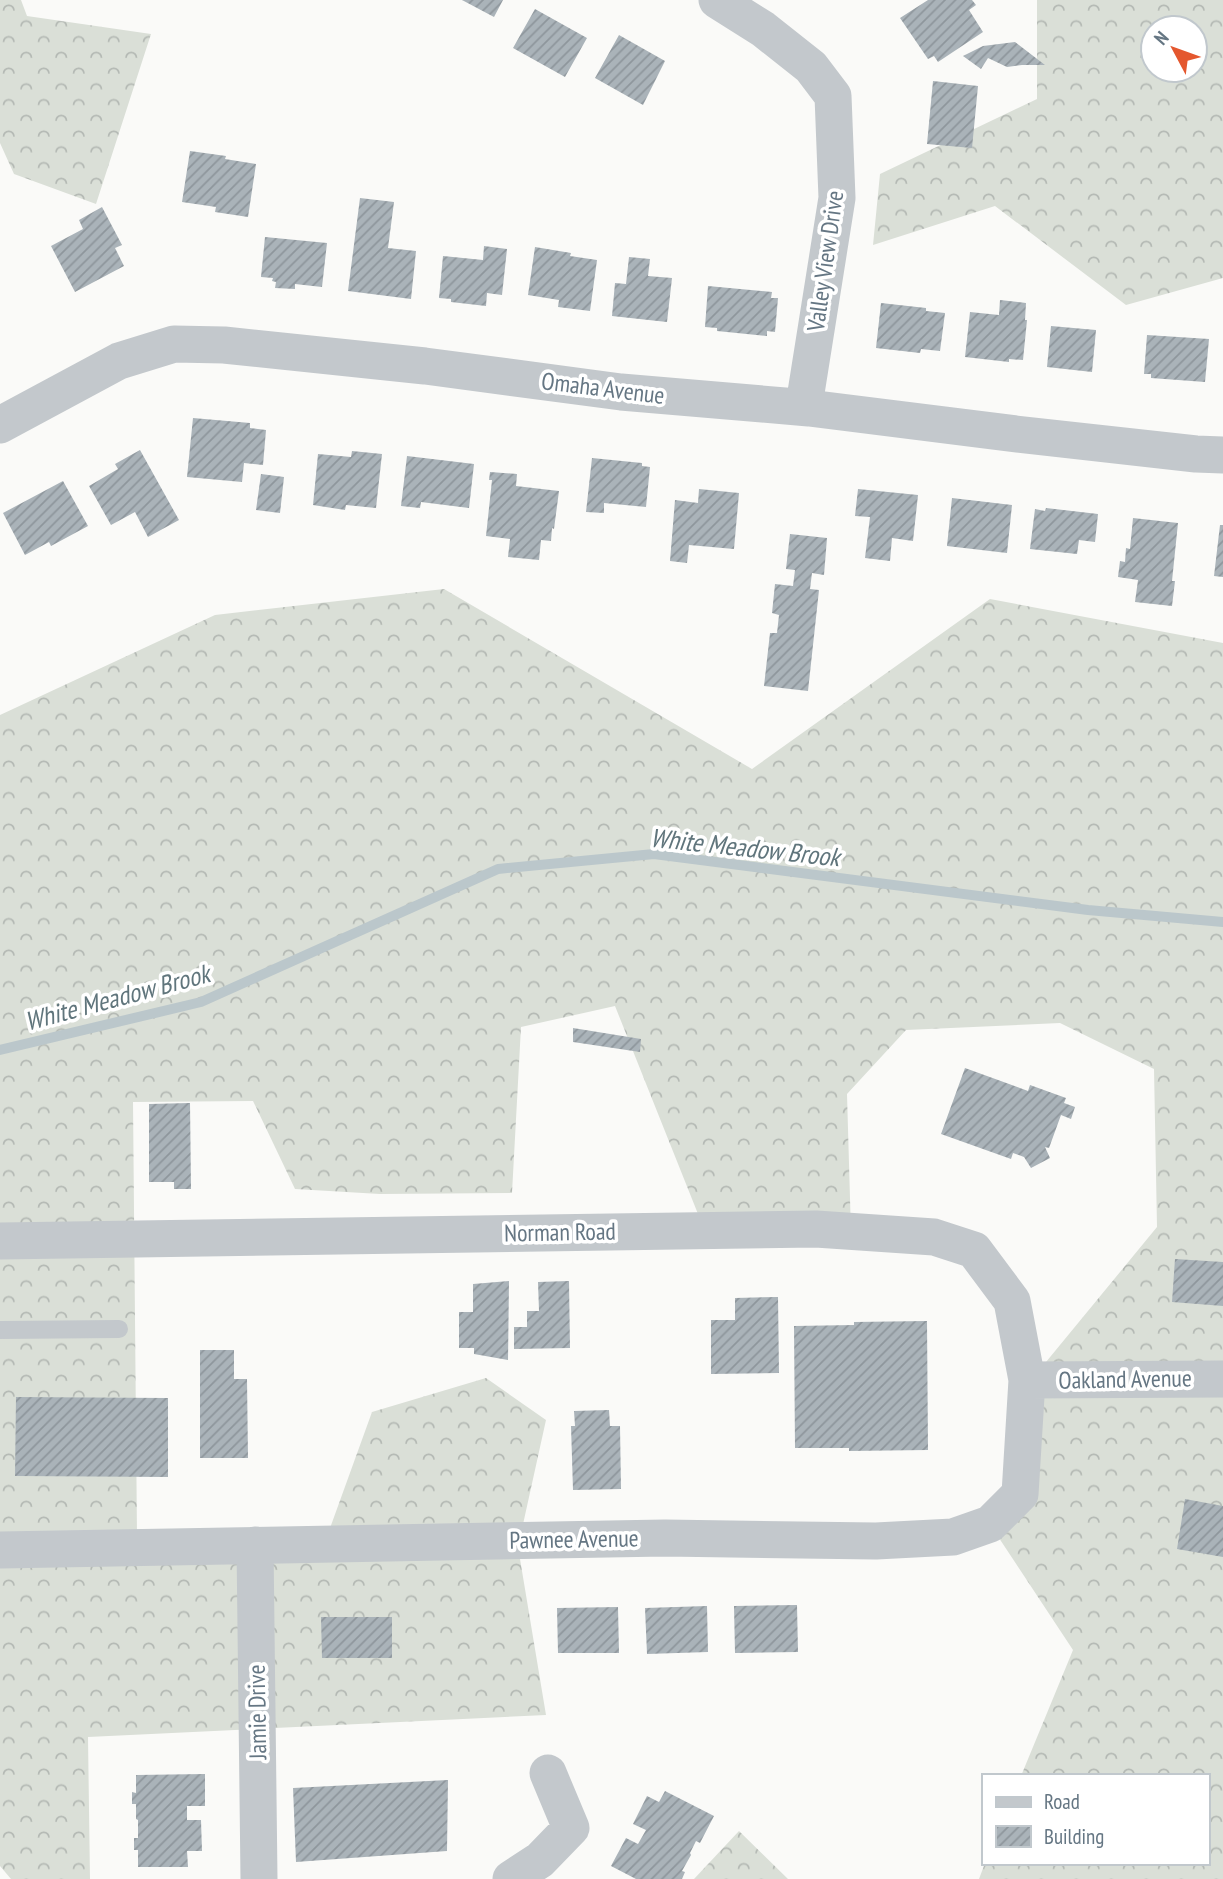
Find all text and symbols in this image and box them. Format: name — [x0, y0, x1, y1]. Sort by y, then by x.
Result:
north arrow — [1139, 14, 1209, 84]
text: N — [1149, 26, 1174, 50]
street label: Valley View Drive — [800, 189, 850, 334]
street label: Omaha Avenue — [540, 365, 666, 411]
water label: White Meadow Brook — [649, 821, 844, 874]
water label: White Meadow Brook — [21, 956, 216, 1038]
street label: Norman Road — [504, 1216, 616, 1248]
street label: Oakland Avenue — [1058, 1362, 1192, 1396]
street label: Pawnee Avenue — [509, 1522, 639, 1556]
street label: Jamie Drive — [241, 1664, 273, 1761]
legend — [982, 1774, 1209, 1865]
text: Road — [1044, 1788, 1080, 1815]
text: Building — [1044, 1823, 1104, 1850]

